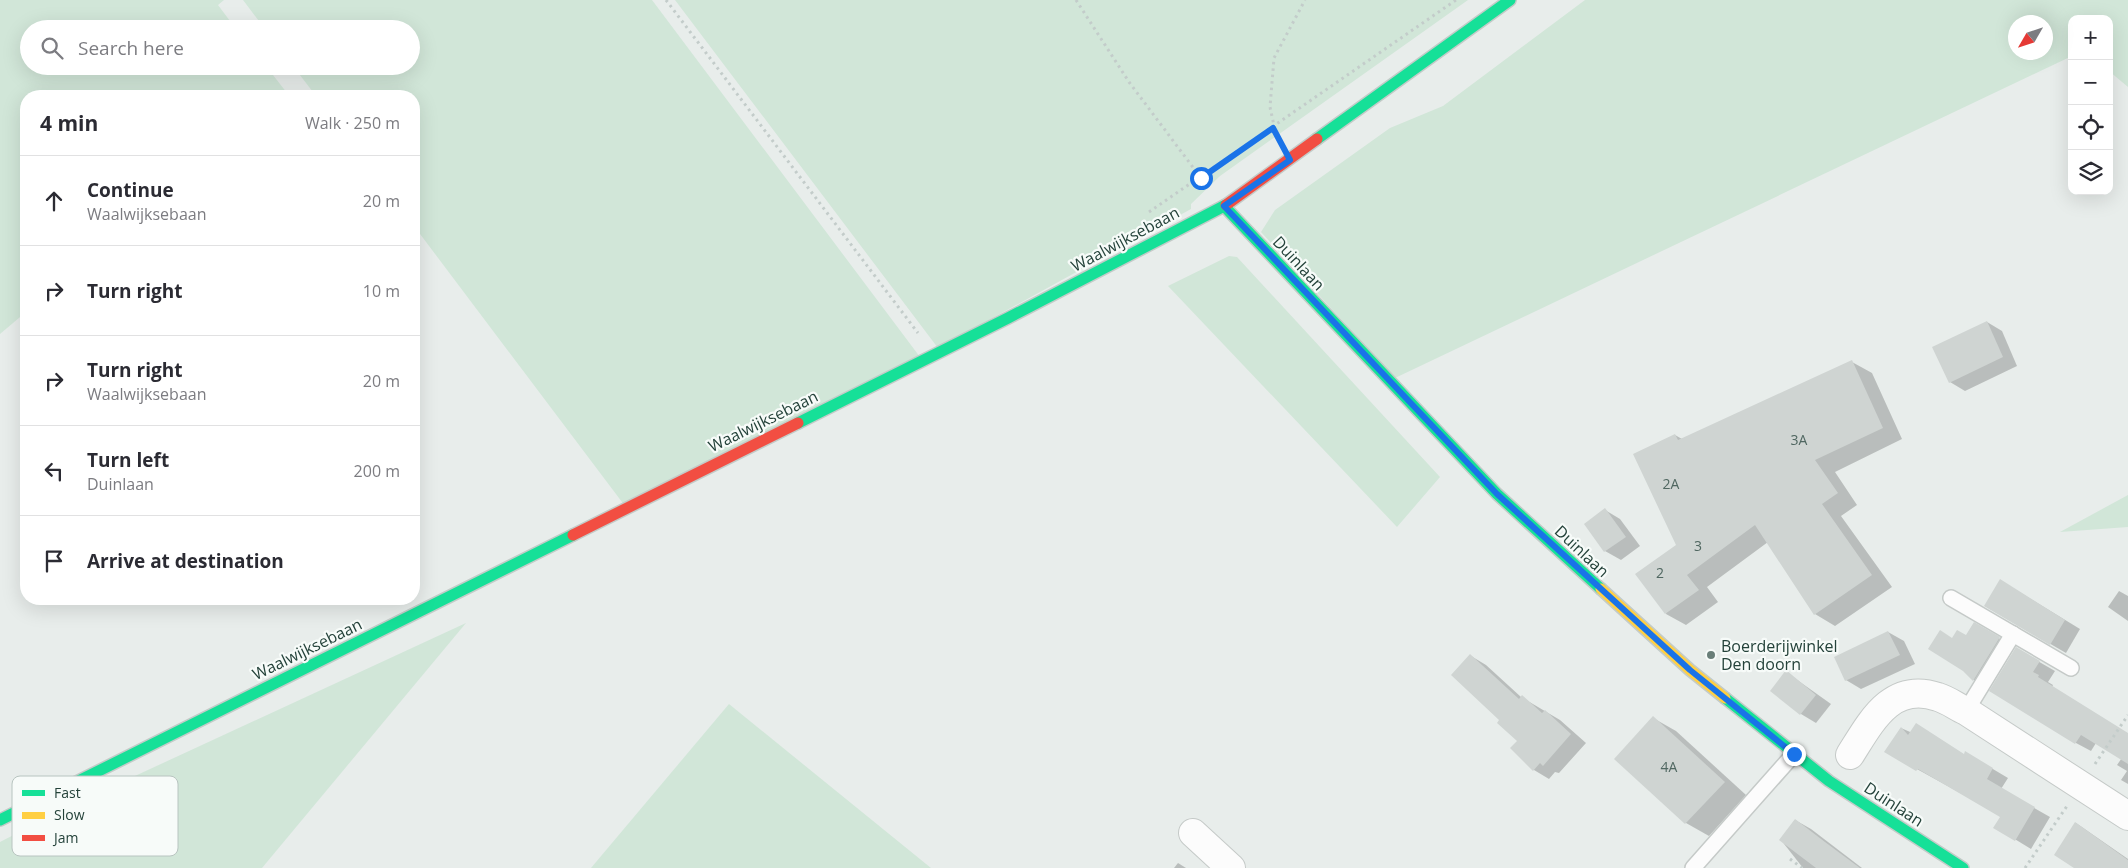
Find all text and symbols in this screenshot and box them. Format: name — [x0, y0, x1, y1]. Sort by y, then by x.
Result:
north arrow — [2008, 15, 2053, 60]
map controls — [2068, 15, 2113, 195]
button: + — [2068, 15, 2113, 60]
search box — [20, 20, 420, 75]
icon: search — [38, 34, 66, 62]
text: Search here — [78, 35, 184, 61]
button: − — [2068, 60, 2113, 105]
button: locate — [2068, 105, 2113, 150]
text: 4 min — [40, 109, 98, 137]
text: Walk · 250 m — [305, 112, 400, 134]
button: layers — [2068, 150, 2113, 195]
route start — [1190, 167, 1213, 190]
text: Continue — [87, 177, 174, 203]
icon: ahead — [40, 187, 68, 215]
text: 20 m — [363, 190, 400, 212]
street label: Waalwijksebaan — [1067, 201, 1183, 277]
text: Waalwijksebaan — [87, 203, 206, 225]
street label: Duinlaan — [1268, 231, 1330, 295]
icon: right — [40, 277, 68, 305]
text: Turn right — [87, 278, 182, 304]
text: 10 m — [363, 280, 400, 302]
text: Turn right — [87, 357, 182, 383]
icon: right — [40, 367, 68, 395]
text: 20 m — [363, 370, 400, 392]
text: Waalwijksebaan — [87, 383, 206, 405]
street label: Waalwijksebaan — [704, 385, 822, 457]
house number: 3A — [1791, 430, 1808, 449]
text: Turn left — [87, 447, 169, 473]
icon: left — [40, 457, 68, 485]
text: 200 m — [354, 460, 400, 482]
text: Duinlaan — [87, 473, 154, 495]
house number: 2A — [1663, 474, 1680, 493]
street label: Duinlaan — [1550, 520, 1614, 582]
house number: 3 — [1694, 536, 1702, 555]
icon: arrive — [40, 547, 68, 575]
text: Arrive at destination — [87, 548, 284, 574]
house number: 2 — [1656, 563, 1664, 582]
street label: Waalwijksebaan — [248, 613, 366, 685]
place label: Boerderijwinkel Den doorn — [1721, 635, 1838, 675]
marker: Boerderijwinkel Den doorn — [1705, 649, 1717, 661]
route end — [1783, 743, 1806, 766]
house number: 4A — [1661, 757, 1678, 776]
legend — [12, 776, 178, 856]
street label: Duinlaan — [1860, 777, 1928, 831]
text: Fast — [54, 783, 81, 802]
text: Slow — [54, 805, 85, 824]
text: Jam — [52, 828, 79, 847]

